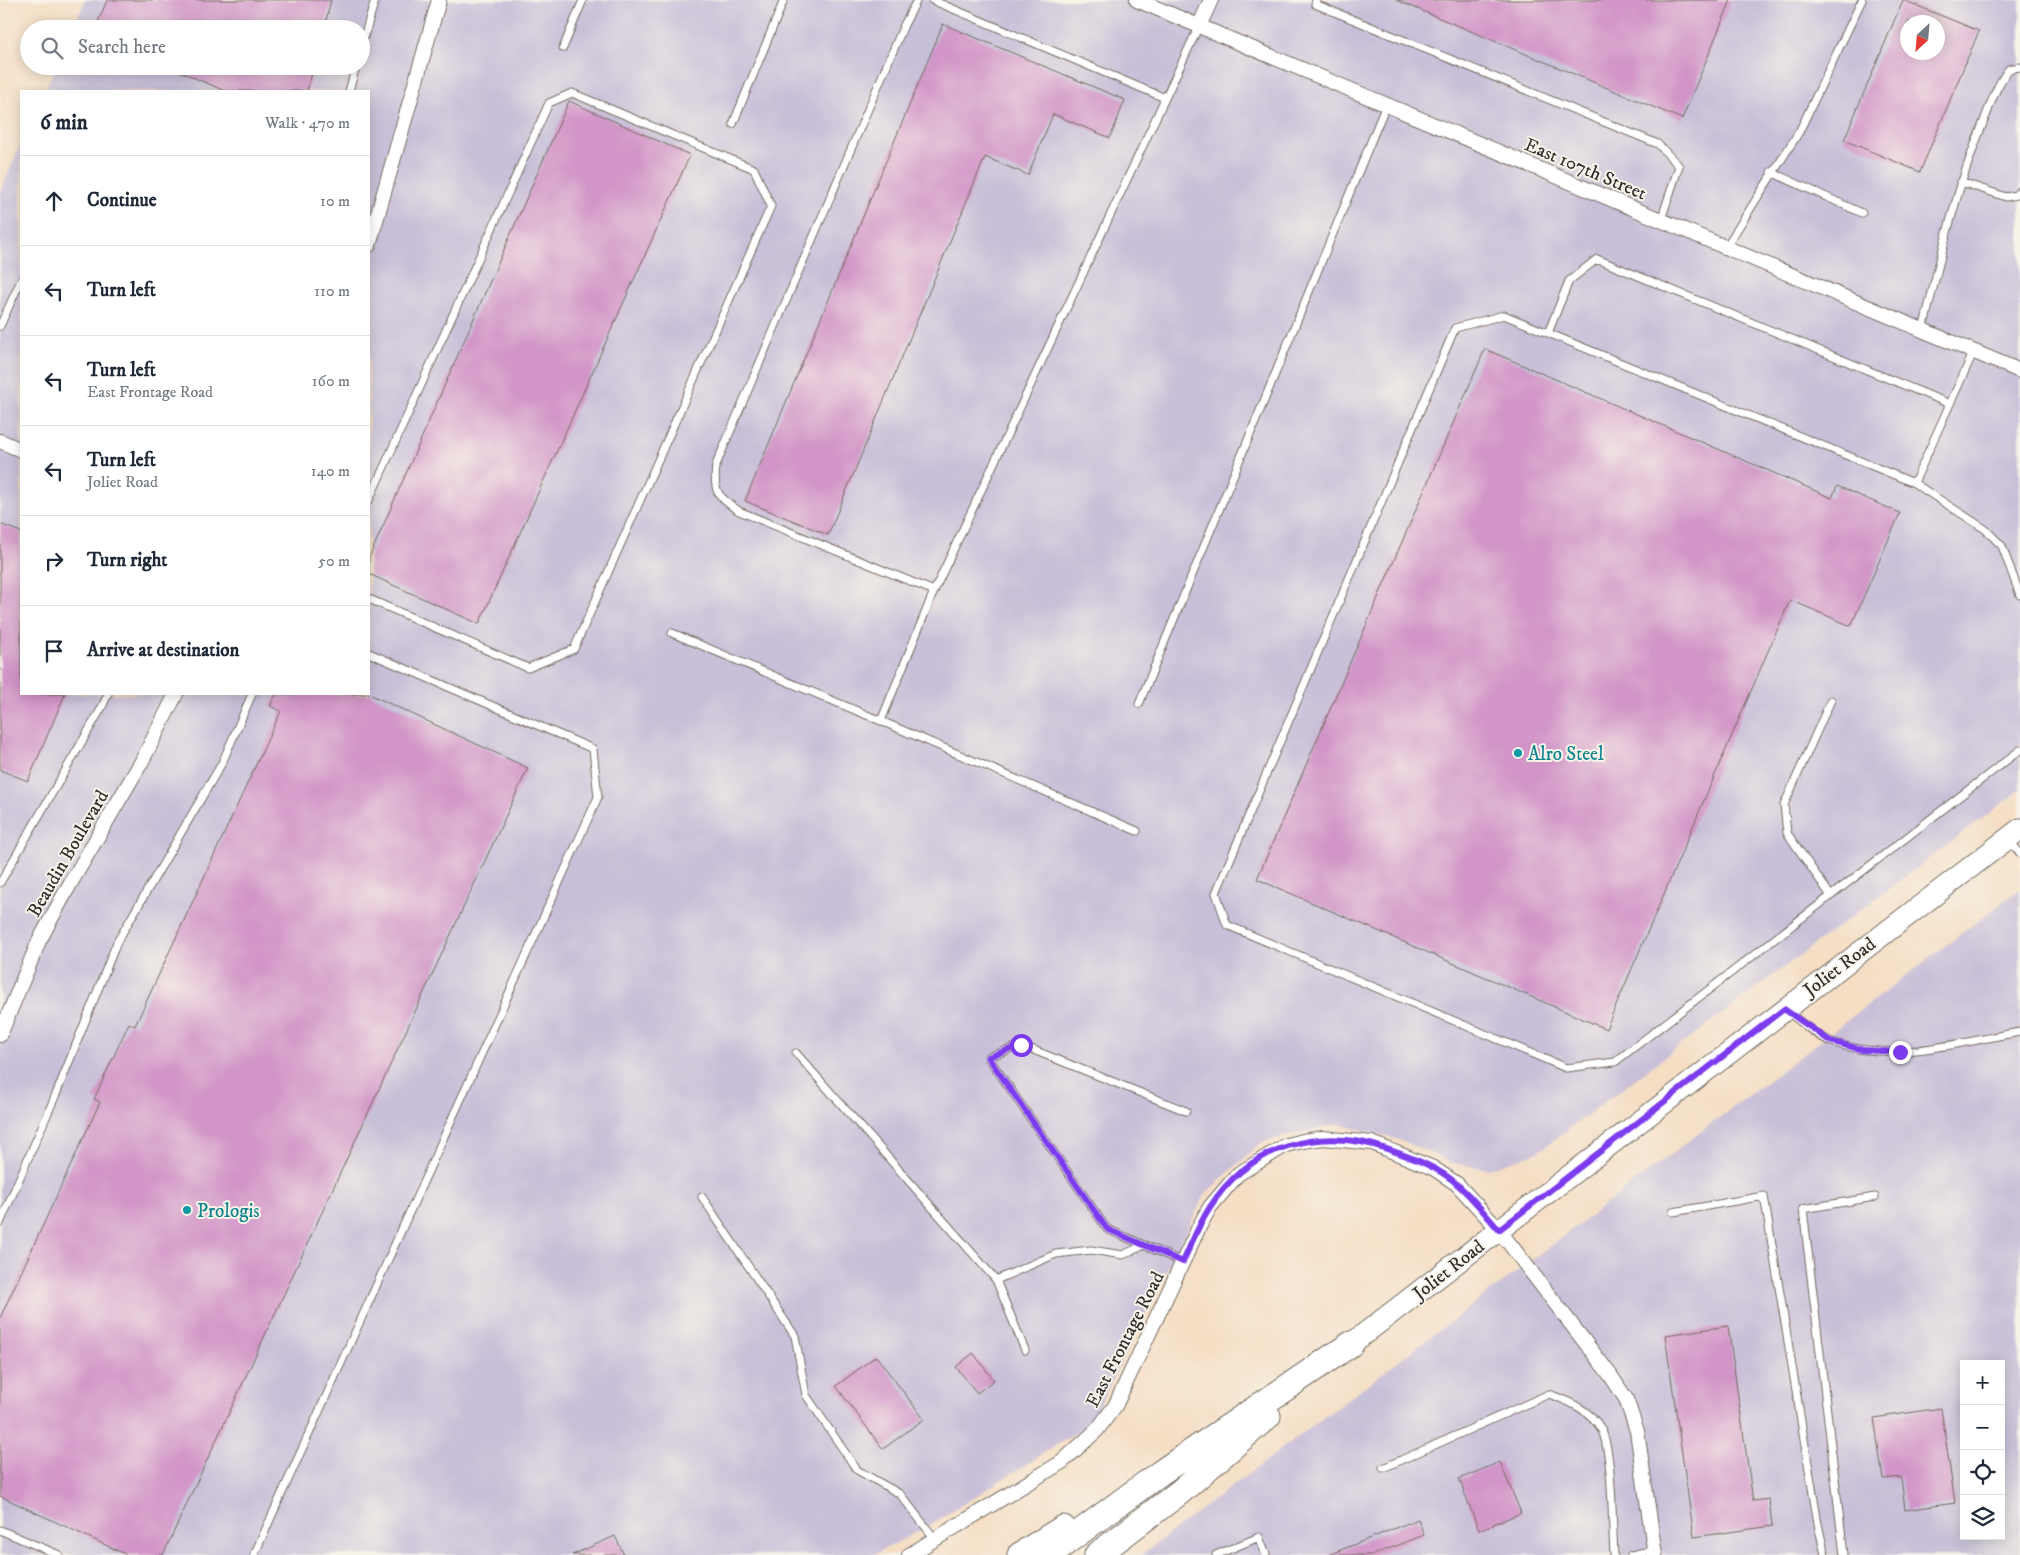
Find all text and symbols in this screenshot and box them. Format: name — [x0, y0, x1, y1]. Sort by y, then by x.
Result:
north arrow — [1900, 15, 1945, 60]
search box — [20, 20, 370, 75]
icon: search — [38, 34, 66, 62]
text: Search here — [78, 36, 166, 59]
text: 6 min — [40, 110, 88, 136]
text: Walk · 470 m — [265, 113, 350, 133]
street label: East 107th Street — [1521, 133, 1650, 205]
icon: ahead — [40, 187, 68, 215]
text: Continue — [87, 189, 157, 212]
text: 10 m — [320, 191, 350, 211]
icon: left — [40, 277, 68, 305]
text: Turn left — [87, 279, 156, 302]
text: 110 m — [314, 281, 350, 301]
text: Turn left — [87, 359, 156, 382]
icon: left — [40, 367, 68, 395]
text: 160 m — [312, 371, 350, 391]
text: East Frontage Road — [87, 382, 213, 402]
text: Turn left — [87, 449, 156, 472]
icon: left — [40, 457, 68, 485]
text: 140 m — [311, 461, 350, 481]
text: Joliet Road — [87, 472, 158, 492]
icon: right — [40, 547, 68, 575]
text: Turn right — [87, 549, 167, 572]
text: 50 m — [318, 551, 350, 571]
icon: arrive — [40, 637, 68, 665]
text: Arrive at destination — [87, 639, 239, 662]
place label: Alro Steel — [1528, 743, 1604, 766]
marker: Alro Steel — [1512, 747, 1524, 759]
street label: Beaudin Boulevard — [23, 786, 114, 921]
street label: Joliet Road — [1798, 932, 1881, 1003]
route start — [1010, 1034, 1033, 1057]
route end — [1889, 1041, 1912, 1064]
place label: Prologis — [197, 1200, 260, 1223]
marker: Prologis — [181, 1204, 193, 1216]
street label: Joliet Road — [1407, 1235, 1490, 1306]
street label: East Frontage Road — [1081, 1267, 1170, 1412]
map controls — [1960, 1360, 2005, 1540]
button: + — [1960, 1360, 2005, 1405]
button: − — [1960, 1405, 2005, 1450]
button: locate — [1960, 1450, 2005, 1495]
button: layers — [1960, 1495, 2005, 1540]

